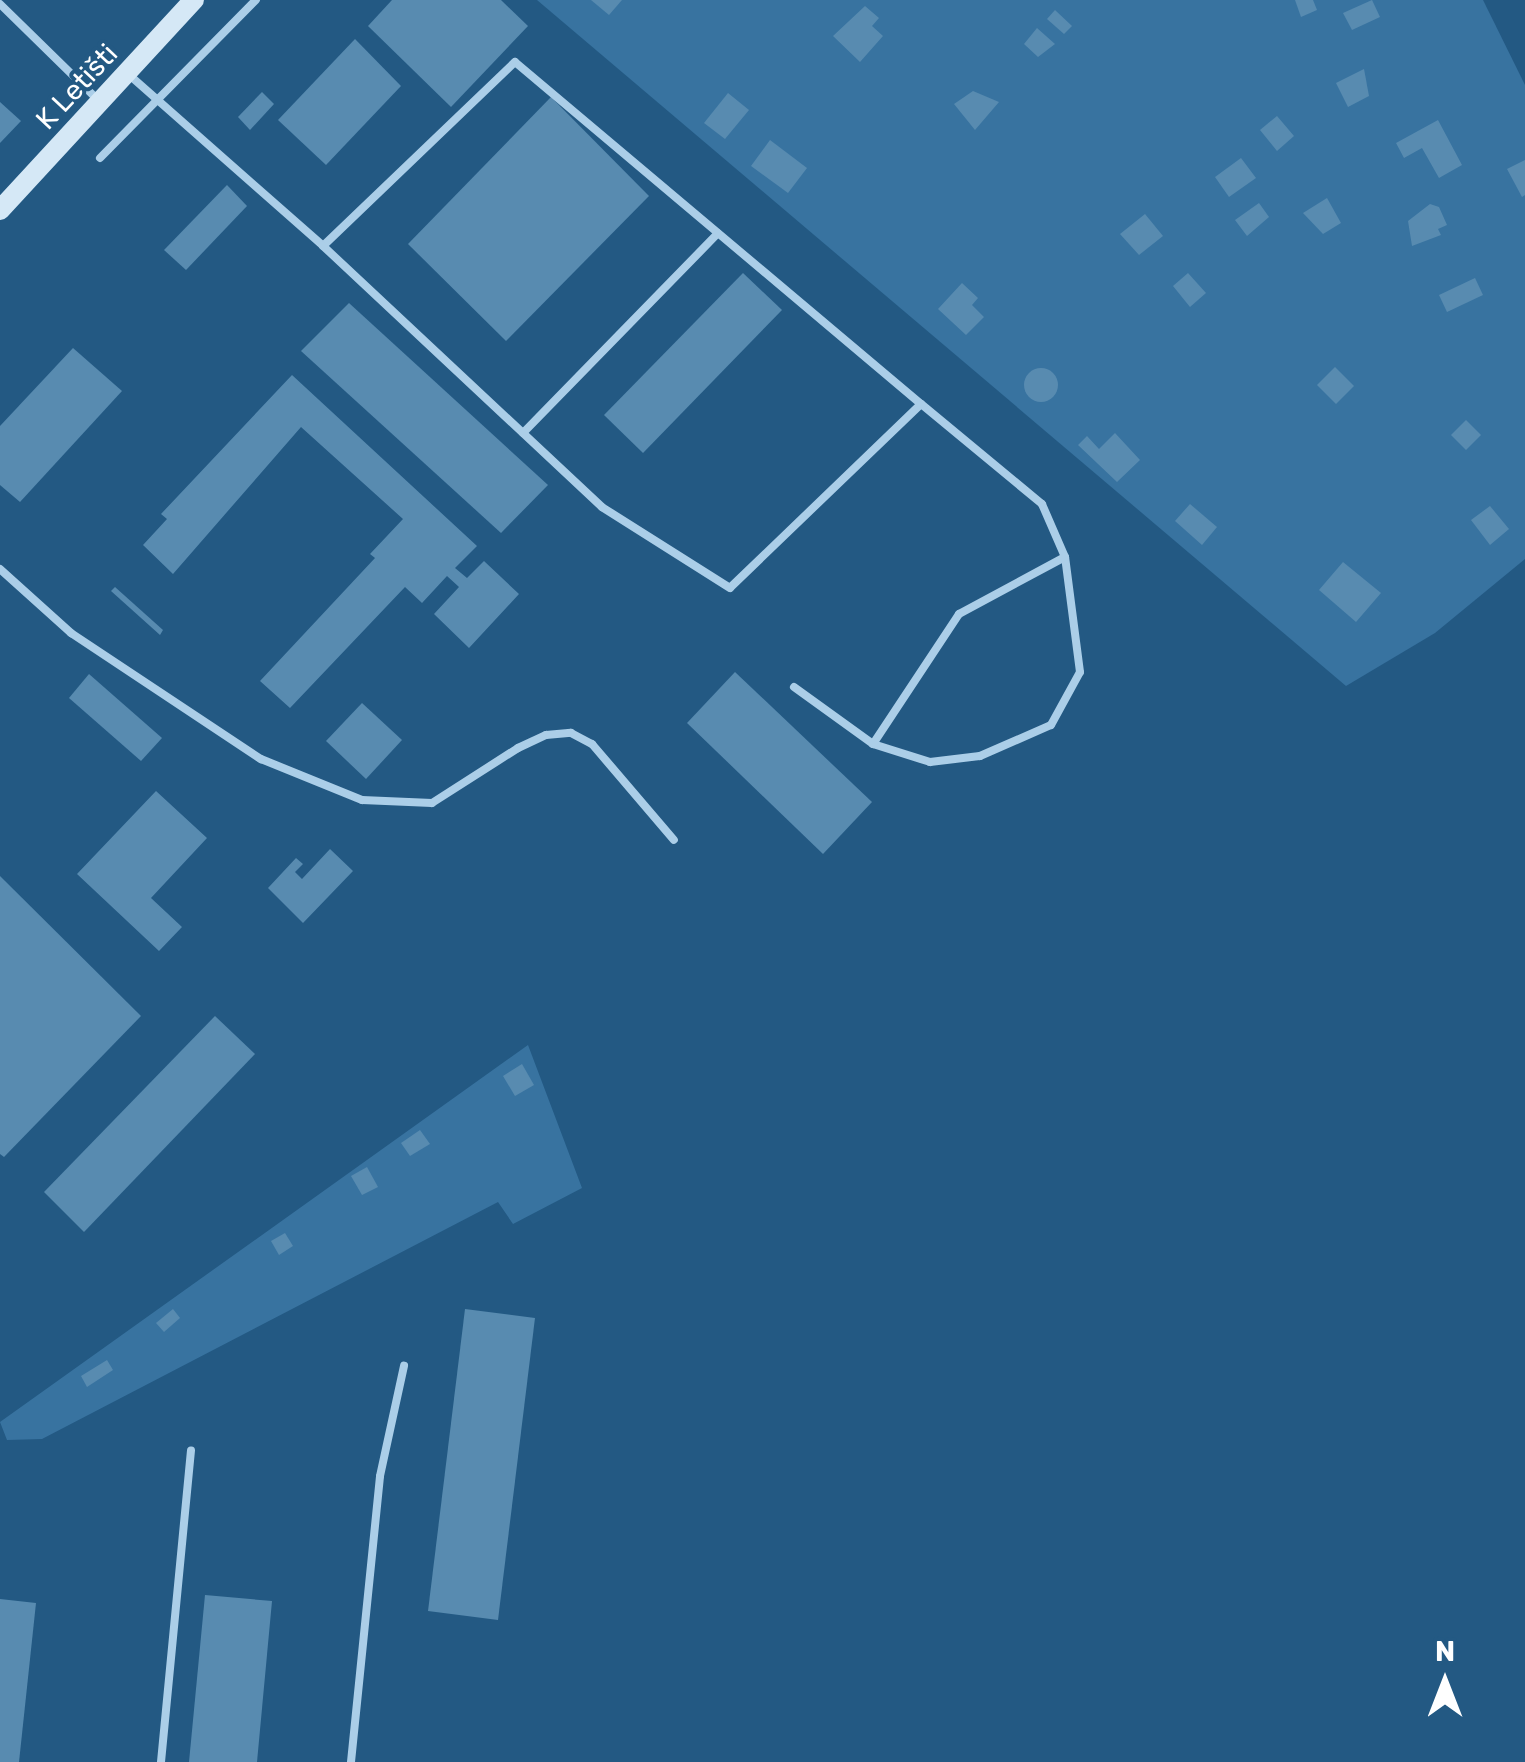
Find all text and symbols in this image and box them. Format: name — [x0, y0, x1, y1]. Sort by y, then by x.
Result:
street label: K Letišti — [29, 37, 125, 137]
north arrow — [1395, 1632, 1495, 1732]
text: N — [1435, 1635, 1455, 1668]

